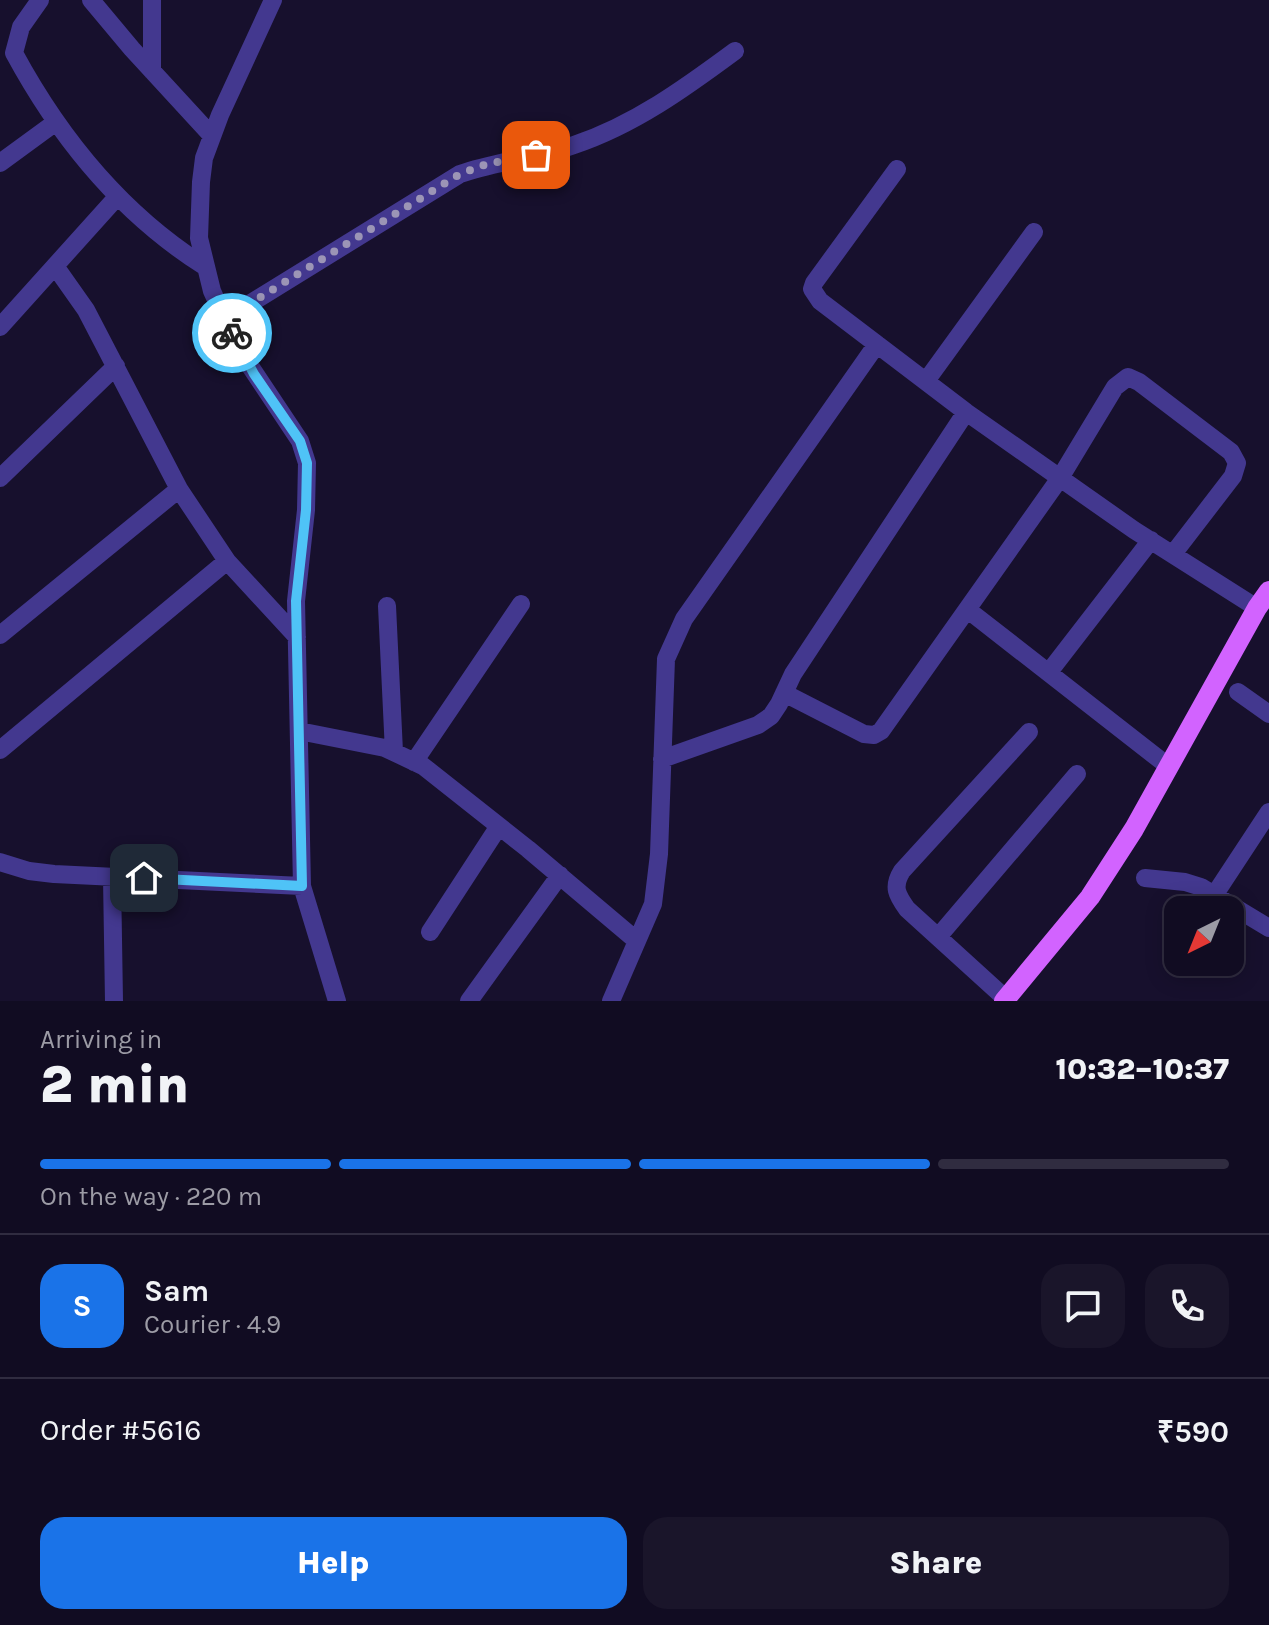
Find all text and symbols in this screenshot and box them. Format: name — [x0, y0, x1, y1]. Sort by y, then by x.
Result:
pin — [502, 121, 570, 189]
icon: bag — [514, 133, 558, 177]
courier — [192, 293, 272, 373]
icon: bike — [210, 311, 254, 355]
pin — [110, 844, 178, 912]
icon: home — [122, 856, 166, 900]
north arrow — [1164, 896, 1244, 976]
map controls — [1164, 896, 1244, 976]
text: Arriving in — [40, 1024, 162, 1055]
text: 10:32–10:37 — [1055, 1051, 1229, 1087]
text: 2 min — [40, 1054, 189, 1115]
text: On the way · 220 m — [40, 1181, 262, 1212]
button: chat — [1041, 1264, 1125, 1348]
button: phone — [1145, 1264, 1229, 1348]
text: Sam — [144, 1273, 209, 1309]
text: S — [72, 1288, 92, 1324]
text: Courier · 4.9 — [144, 1309, 281, 1340]
text: Order #5616 — [40, 1412, 201, 1448]
text: ₹590 — [1157, 1414, 1229, 1450]
button: Help — [40, 1517, 627, 1609]
button: Share — [643, 1517, 1229, 1609]

